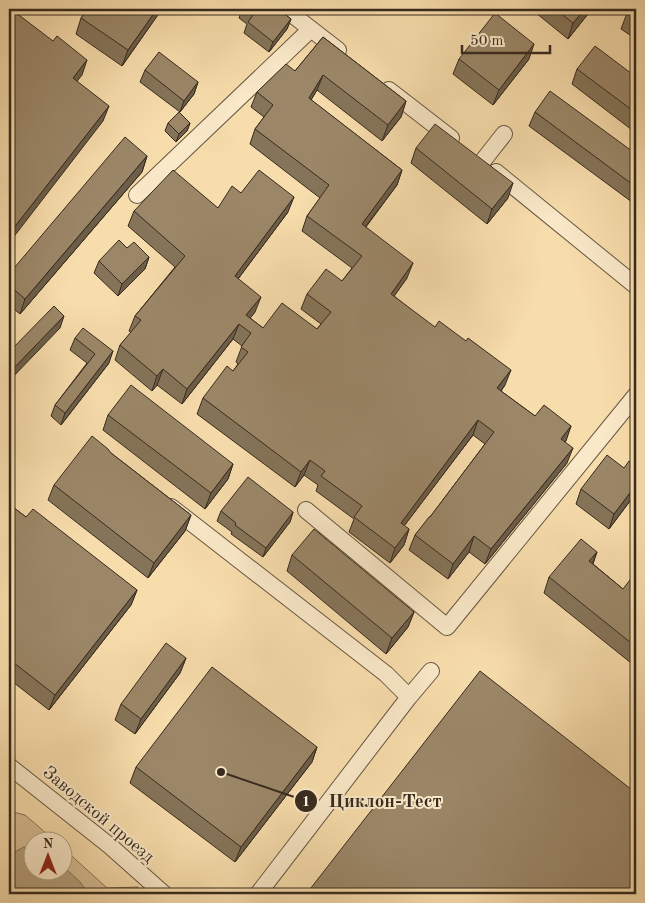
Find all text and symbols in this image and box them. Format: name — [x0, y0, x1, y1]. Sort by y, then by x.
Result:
scale bar — [462, 22, 550, 54]
text: 50 m — [470, 34, 504, 49]
street label: Заводской проезд — [39, 763, 158, 867]
callout: Циклон-Тест — [293, 784, 452, 818]
text: Циклон-Тест — [328, 793, 442, 812]
text: 1 — [302, 795, 310, 810]
north arrow — [22, 830, 72, 880]
text: N — [43, 837, 54, 851]

